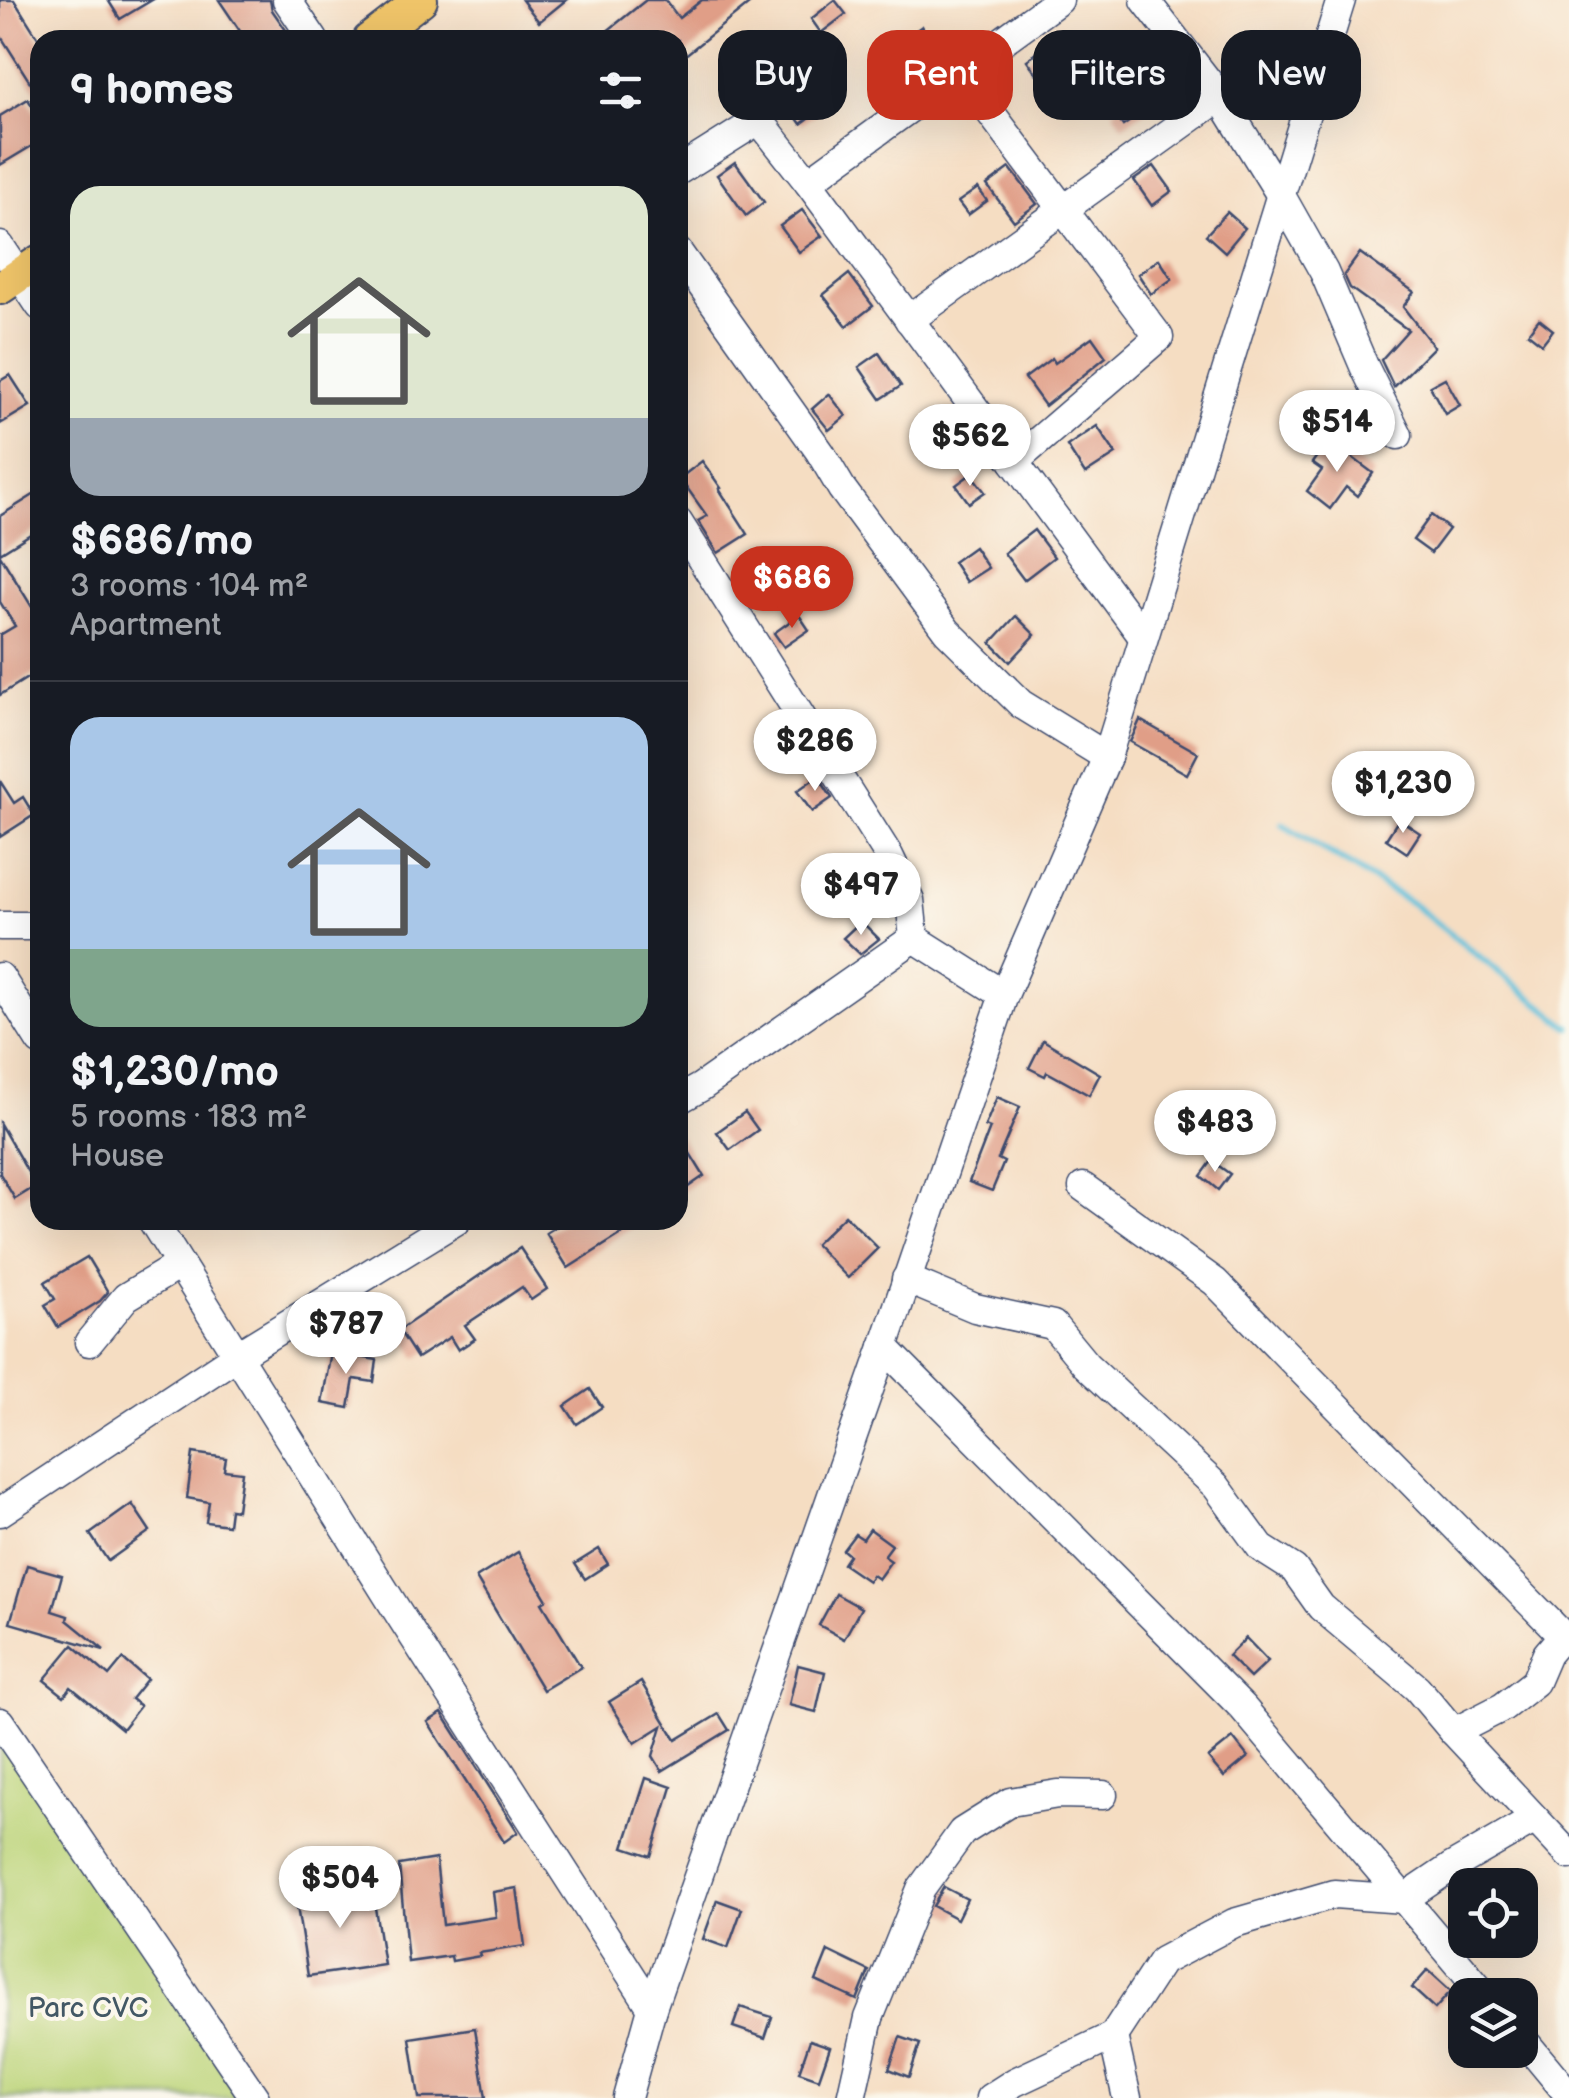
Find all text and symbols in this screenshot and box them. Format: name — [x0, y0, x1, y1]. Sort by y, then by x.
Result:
chip: Buy — [718, 30, 847, 120]
chip: Rent — [867, 30, 1013, 120]
chip: Filters — [1033, 30, 1201, 120]
chip: New — [1221, 30, 1361, 120]
icon: filters — [593, 63, 648, 118]
text: 9 homes — [70, 65, 233, 116]
icon: home — [269, 251, 449, 431]
pin: $514 — [1278, 390, 1396, 475]
text: $514 — [1301, 403, 1373, 442]
pin: $562 — [911, 404, 1029, 489]
text: $562 — [931, 417, 1009, 456]
text: $686/mo — [70, 516, 253, 567]
pin: $686 — [733, 546, 851, 631]
text: $686 — [752, 559, 832, 598]
text: 3 rooms · 104 m² — [70, 567, 308, 606]
text: Apartment — [70, 606, 221, 645]
pin: $286 — [756, 709, 874, 794]
text: $286 — [776, 722, 854, 761]
pin: $1,230 — [1322, 751, 1484, 836]
text: $1,230 — [1354, 764, 1452, 803]
icon: home — [269, 782, 449, 962]
pin: $497 — [802, 853, 920, 938]
text: $497 — [823, 866, 899, 905]
text: $1,230/mo — [70, 1047, 279, 1098]
pin: $483 — [1156, 1090, 1274, 1175]
text: 5 rooms · 183 m² — [70, 1098, 307, 1137]
text: $483 — [1176, 1103, 1254, 1142]
text: House — [70, 1137, 164, 1176]
pin: $787 — [287, 1292, 405, 1377]
text: $787 — [308, 1305, 384, 1344]
pin: $504 — [281, 1846, 399, 1931]
text: $504 — [301, 1859, 379, 1898]
map controls — [1448, 1868, 1538, 2068]
button: locate — [1448, 1868, 1538, 1958]
button: layers — [1448, 1978, 1538, 2068]
park label: Parc CVC — [28, 1992, 148, 2025]

